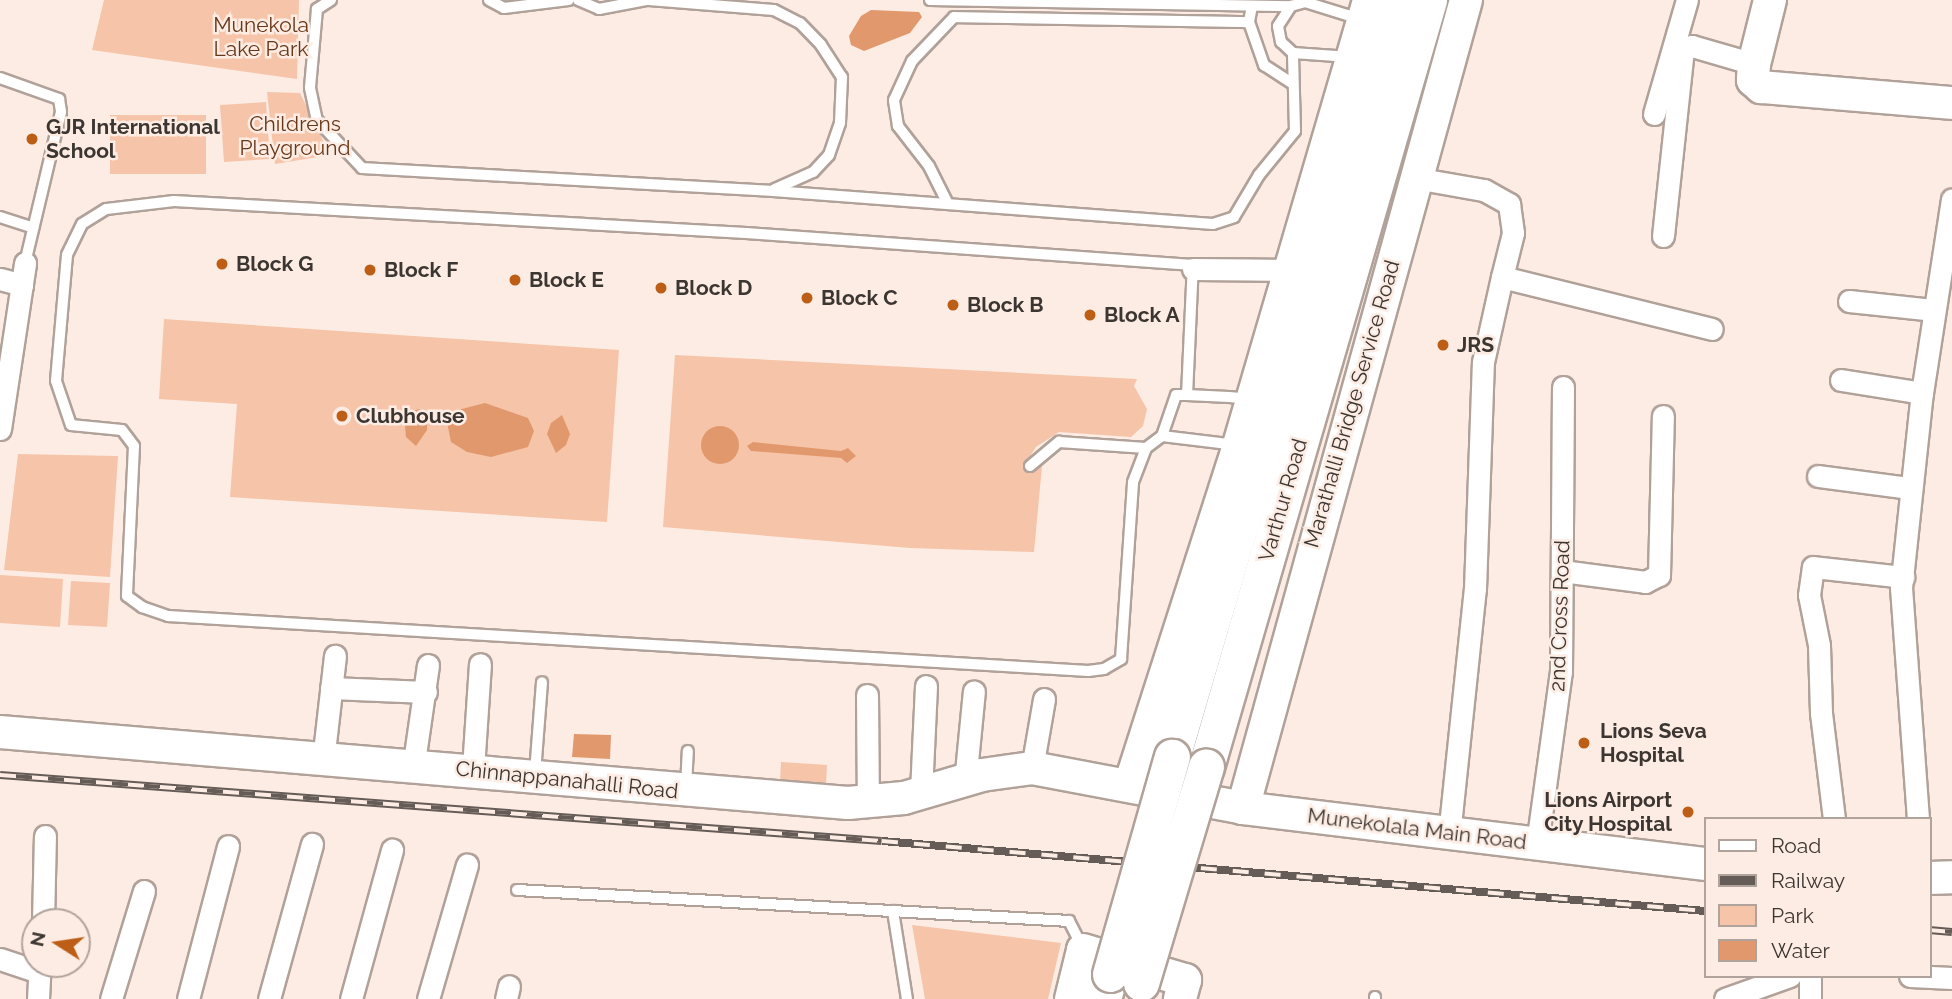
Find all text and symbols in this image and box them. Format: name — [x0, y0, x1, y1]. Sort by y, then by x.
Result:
park label: Munekola Lake Park — [213, 12, 309, 62]
park label: Childrens Playground — [239, 111, 351, 161]
place label: GJR International School — [46, 114, 220, 164]
marker: GJR International School — [24, 131, 40, 147]
place label: Block G — [236, 251, 313, 277]
marker: Block G — [214, 256, 230, 272]
place label: Block F — [384, 257, 458, 283]
street label: Marathalli Bridge Service Road — [1299, 257, 1405, 551]
marker: Block F — [362, 262, 378, 278]
place label: Block E — [529, 267, 604, 293]
marker: Block E — [507, 272, 523, 288]
place label: Block D — [675, 275, 752, 301]
marker: Block D — [653, 280, 669, 296]
place label: Block C — [821, 285, 898, 311]
marker: Block C — [799, 290, 815, 306]
place label: Block B — [967, 292, 1044, 318]
marker: Block B — [945, 297, 961, 313]
place label: Block A — [1104, 302, 1180, 328]
marker: Block A — [1082, 307, 1098, 323]
place label: JRS — [1457, 332, 1494, 358]
marker: JRS — [1435, 337, 1451, 353]
place label: Clubhouse — [356, 403, 465, 429]
marker: Clubhouse — [334, 408, 350, 424]
street label: Varthur Road — [1253, 436, 1313, 564]
street label: 2nd Cross Road — [1545, 540, 1575, 692]
place label: Lions Seva Hospital — [1600, 718, 1707, 768]
marker: Lions Seva Hospital — [1574, 733, 1594, 753]
street label: Chinnappanahalli Road — [454, 756, 680, 804]
place label: Lions Airport City Hospital — [1544, 787, 1672, 837]
marker: Lions Airport City Hospital — [1678, 802, 1698, 822]
street label: Munekolala Main Road — [1306, 803, 1528, 855]
legend — [1703, 817, 1931, 978]
text: Road — [1771, 833, 1821, 858]
text: Railway — [1771, 868, 1845, 893]
text: Park — [1771, 903, 1814, 928]
north arrow — [21, 908, 91, 978]
text: N — [25, 930, 50, 948]
text: Water — [1771, 938, 1830, 963]

